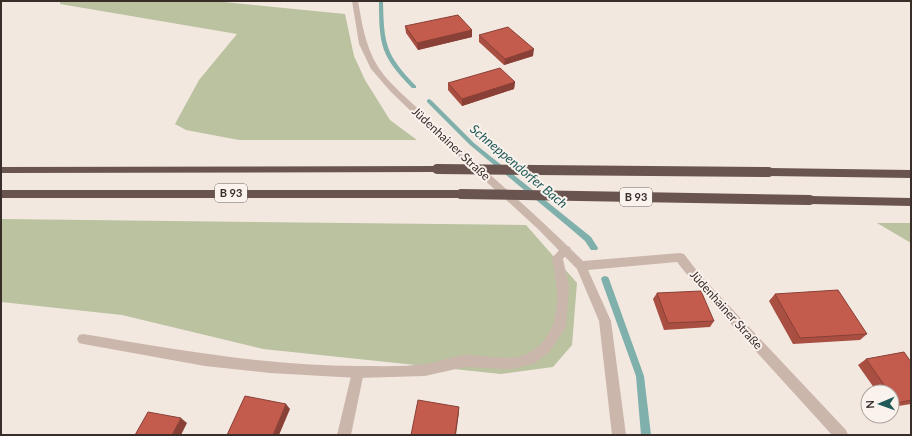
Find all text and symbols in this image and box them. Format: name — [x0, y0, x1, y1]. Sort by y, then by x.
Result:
street label: Jüdenhainer Straße — [409, 104, 493, 184]
water label: Schneppendorfer Bach — [467, 121, 571, 211]
road number: B 93 — [215, 184, 247, 202]
road number: B 93 — [620, 188, 652, 206]
street label: Jüdenhainer Straße — [687, 267, 766, 352]
north arrow — [860, 384, 900, 424]
text: N — [863, 400, 876, 409]

